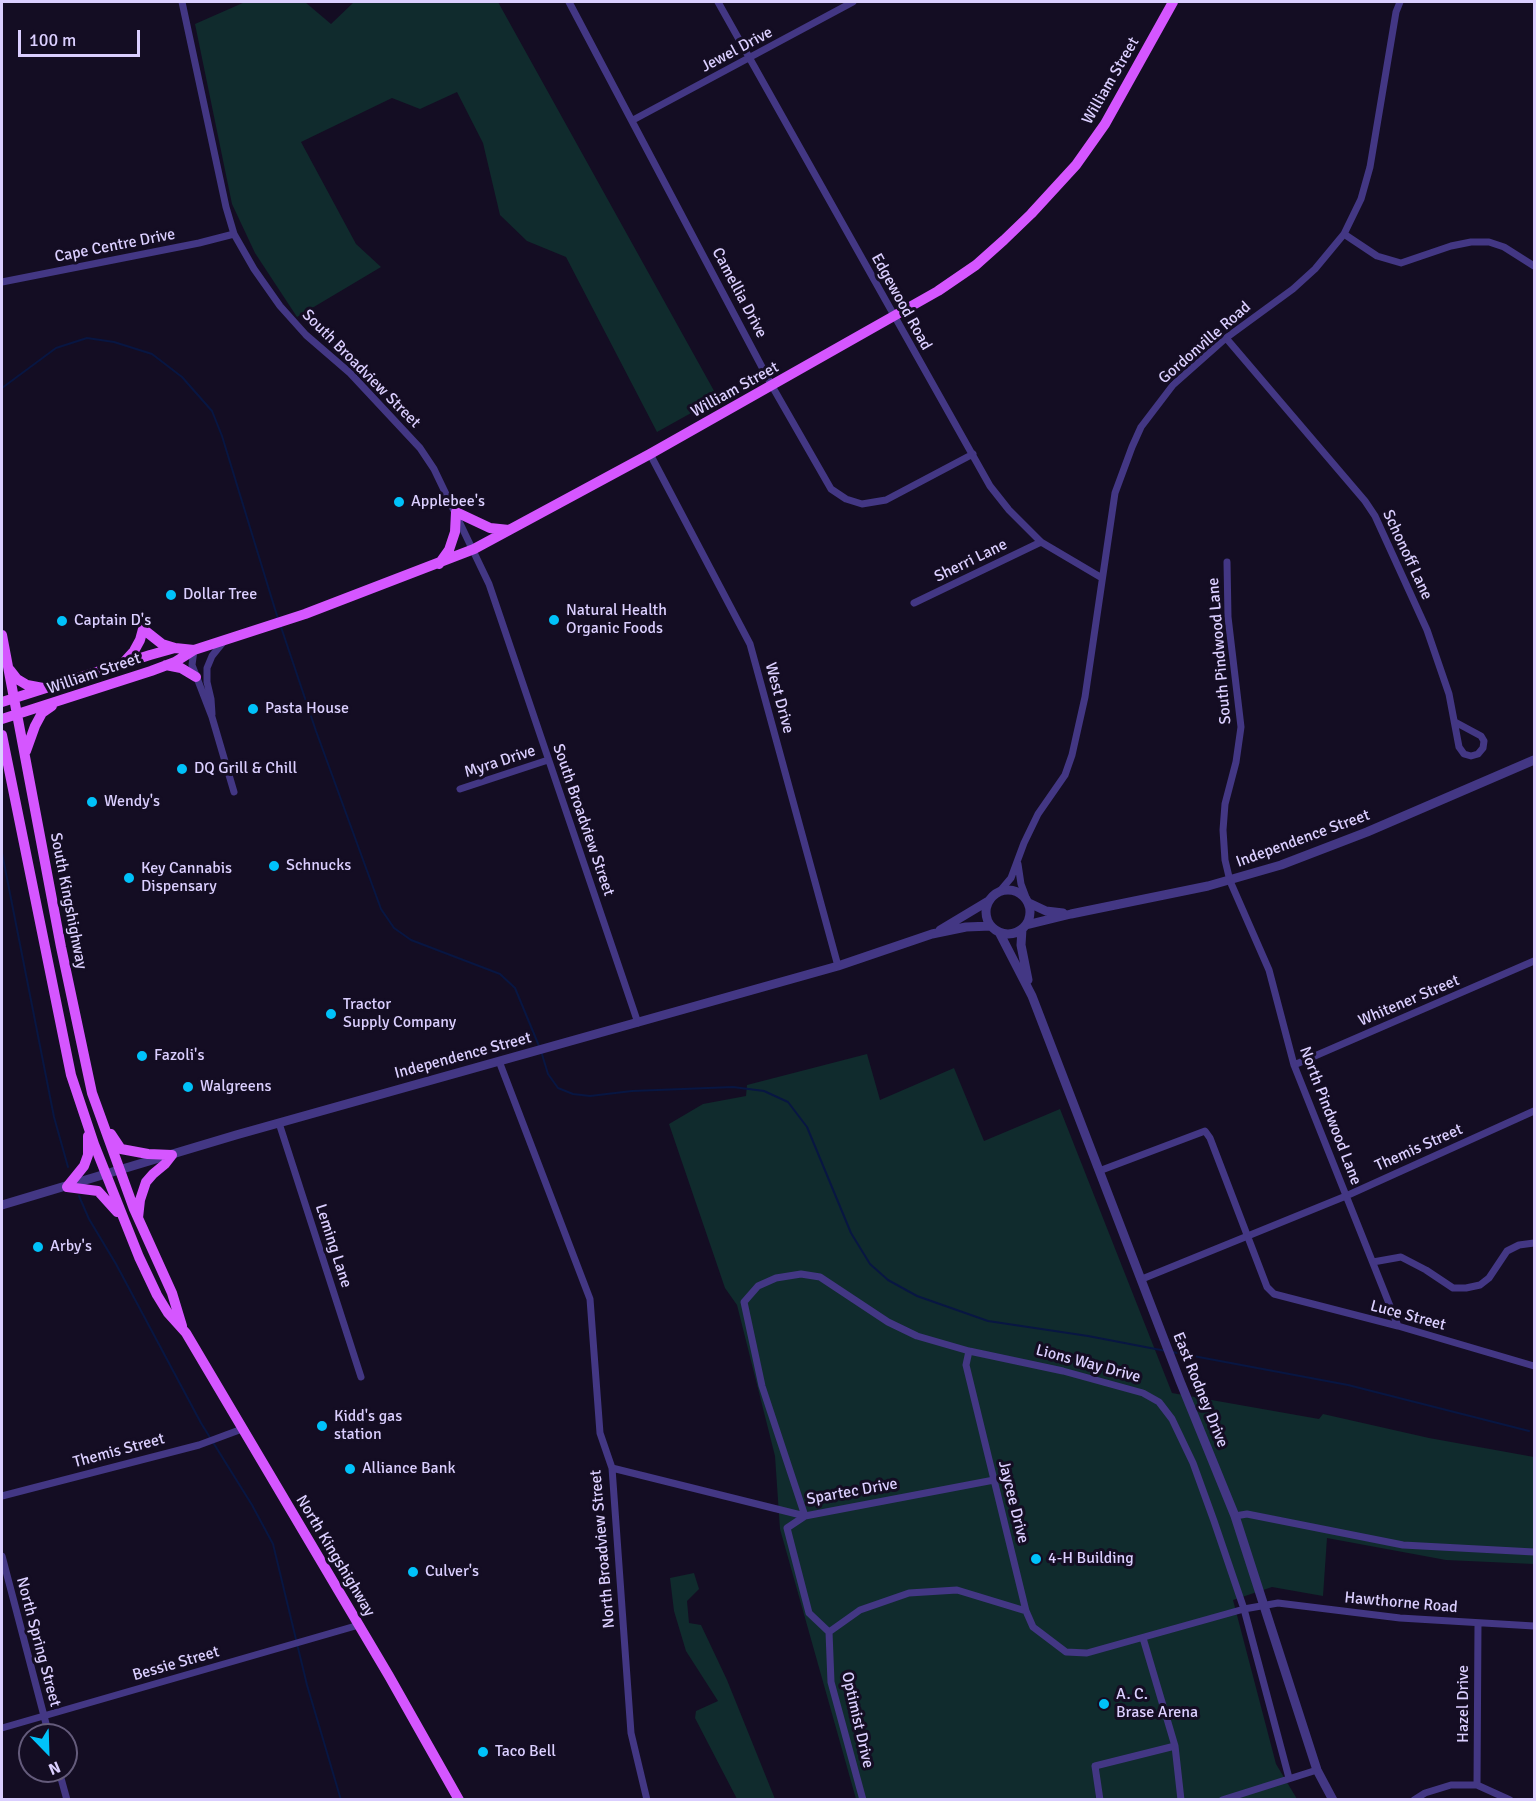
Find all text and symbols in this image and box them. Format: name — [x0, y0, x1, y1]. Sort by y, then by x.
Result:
scale bar — [21, 18, 142, 56]
street label: Jewel Drive — [698, 23, 776, 77]
text: 100 m — [29, 29, 76, 51]
street label: William Street — [1078, 34, 1144, 128]
street label: Cape Centre Drive — [53, 225, 177, 267]
street label: Camellia Drive — [707, 245, 771, 341]
street label: Edgewood Road — [866, 250, 936, 354]
street label: Gordonville Road — [1155, 298, 1255, 388]
street label: South Broadview Street — [298, 306, 424, 432]
street label: William Street — [688, 358, 782, 422]
place label: Applebee's — [411, 492, 485, 512]
marker: Applebee's — [392, 495, 406, 509]
street label: Schonoff Lane — [1378, 507, 1436, 603]
street label: Sherri Lane — [931, 535, 1011, 587]
street label: South Pindwood Lane — [1204, 577, 1236, 725]
place label: Dollar Tree — [183, 585, 257, 605]
marker: Dollar Tree — [164, 588, 178, 602]
place label: Natural Health Organic Foods — [566, 601, 667, 639]
place label: Captain D's — [74, 611, 151, 631]
marker: Natural Health Organic Foods — [547, 613, 561, 627]
marker: Captain D's — [55, 614, 69, 628]
street label: William Street — [45, 649, 143, 699]
street label: West Drive — [760, 660, 798, 736]
place label: Pasta House — [265, 699, 349, 719]
marker: Pasta House — [246, 702, 260, 716]
street label: Myra Drive — [462, 741, 538, 783]
street label: South Broadview Street — [548, 741, 618, 899]
place label: DQ Grill & Chill — [194, 759, 297, 779]
marker: DQ Grill & Chill — [175, 762, 189, 776]
place label: Wendy's — [104, 792, 160, 812]
marker: Wendy's — [85, 795, 99, 809]
street label: Independence Street — [1233, 806, 1373, 872]
street label: South Kingshighway — [45, 831, 91, 971]
place label: Schnucks — [286, 856, 351, 876]
place label: Key Cannabis Dispensary — [141, 859, 232, 897]
marker: Schnucks — [267, 859, 281, 873]
marker: Key Cannabis Dispensary — [122, 871, 136, 885]
street label: Whitener Street — [1356, 971, 1462, 1031]
place label: Tractor Supply Company — [343, 995, 456, 1033]
marker: Tractor Supply Company — [324, 1007, 338, 1021]
street label: Independence Street — [392, 1028, 534, 1084]
street label: North Pindwood Lane — [1295, 1044, 1365, 1188]
place label: Fazoli's — [154, 1046, 204, 1066]
marker: Fazoli's — [135, 1049, 149, 1063]
place label: Walgreens — [200, 1077, 272, 1097]
marker: Walgreens — [181, 1080, 195, 1094]
street label: Themis Street — [1372, 1120, 1466, 1176]
street label: Leming Lane — [310, 1202, 356, 1290]
place label: Arby's — [50, 1237, 92, 1257]
marker: Arby's — [31, 1240, 45, 1254]
street label: Luce Street — [1368, 1297, 1448, 1335]
street label: East Rodney Drive — [1168, 1330, 1232, 1450]
street label: Lions Way Drive — [1034, 1341, 1142, 1387]
place label: Kidd's gas station — [334, 1407, 402, 1445]
marker: Kidd's gas station — [315, 1419, 329, 1433]
street label: Themis Street — [71, 1430, 167, 1472]
place label: Alliance Bank — [362, 1459, 455, 1479]
street label: Jaycee Drive — [993, 1459, 1033, 1545]
marker: Alliance Bank — [343, 1462, 357, 1476]
street label: North Broadview Street — [587, 1469, 619, 1629]
street label: Spartec Drive — [805, 1475, 899, 1509]
street label: North Kingshighway — [291, 1492, 379, 1620]
place label: 4-H Building — [1048, 1549, 1134, 1569]
marker: 4-H Building — [1029, 1552, 1043, 1566]
place label: Culver's — [425, 1562, 479, 1582]
marker: Culver's — [406, 1565, 420, 1579]
street label: North Spring Street — [11, 1575, 65, 1709]
street label: Hawthorne Road — [1344, 1588, 1458, 1618]
street label: Bessie Street — [130, 1642, 222, 1686]
street label: Hazel Drive — [1454, 1665, 1474, 1743]
street label: Optimist Drive — [837, 1670, 877, 1770]
place label: A. C. Brase Arena — [1116, 1685, 1198, 1723]
marker: A. C. Brase Arena — [1097, 1697, 1111, 1711]
north arrow — [18, 1723, 78, 1783]
place label: Taco Bell — [495, 1742, 556, 1762]
marker: Taco Bell — [476, 1745, 490, 1759]
text: N — [45, 1756, 63, 1779]

